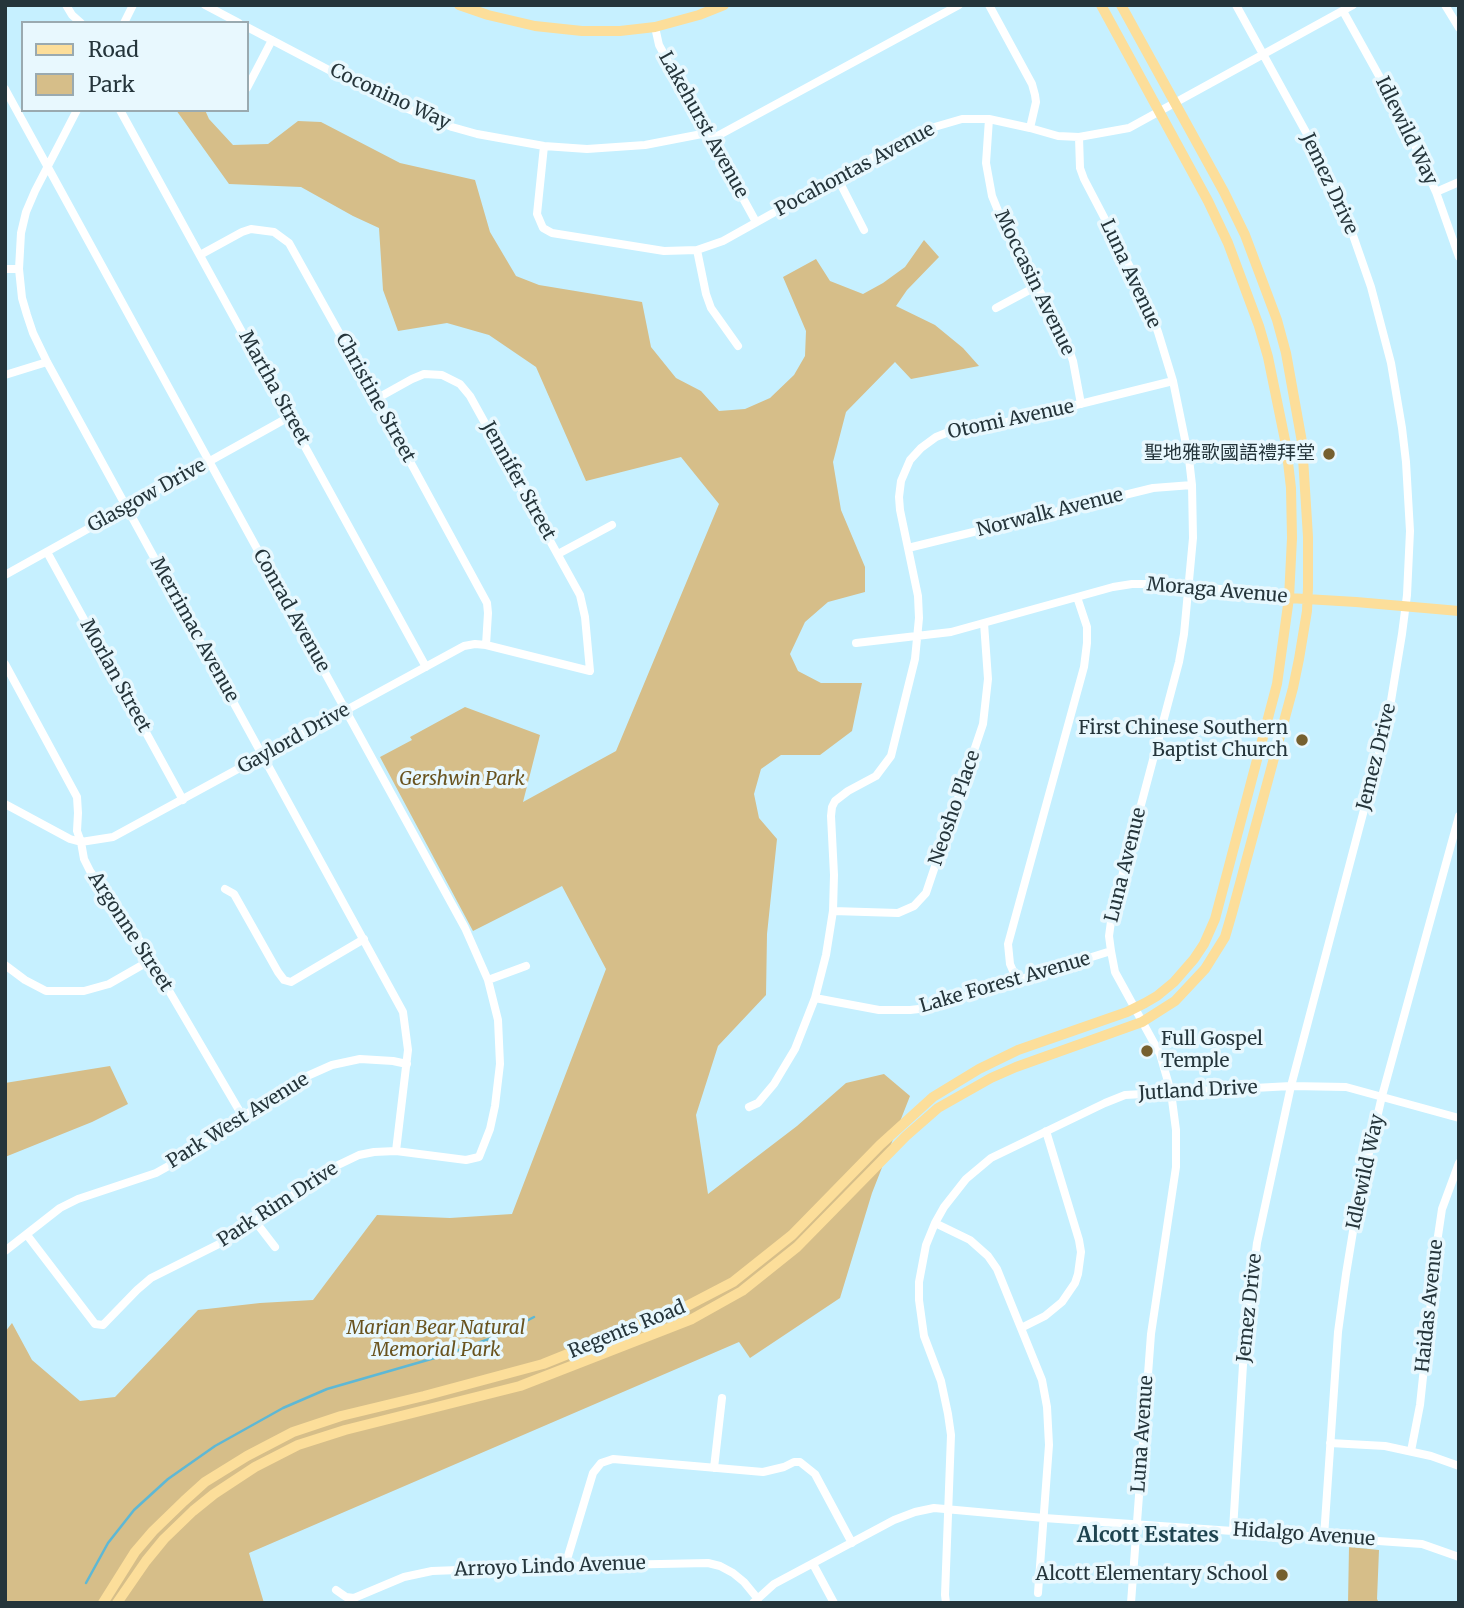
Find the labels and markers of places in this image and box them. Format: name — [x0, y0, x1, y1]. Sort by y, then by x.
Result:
place label: 聖地雅歌國語禮拜堂 — [1144, 443, 1315, 465]
marker: 聖地雅歌國語禮拜堂 — [1321, 446, 1337, 462]
place label: First Chinese Southern Baptist Church — [1078, 718, 1288, 762]
marker: First Chinese Southern Baptist Church — [1294, 732, 1310, 748]
place label: Full Gospel Temple — [1161, 1029, 1263, 1073]
marker: Full Gospel Temple — [1139, 1043, 1155, 1059]
place label: Alcott Elementary School — [1036, 1564, 1268, 1586]
marker: Alcott Elementary School — [1274, 1567, 1290, 1583]

